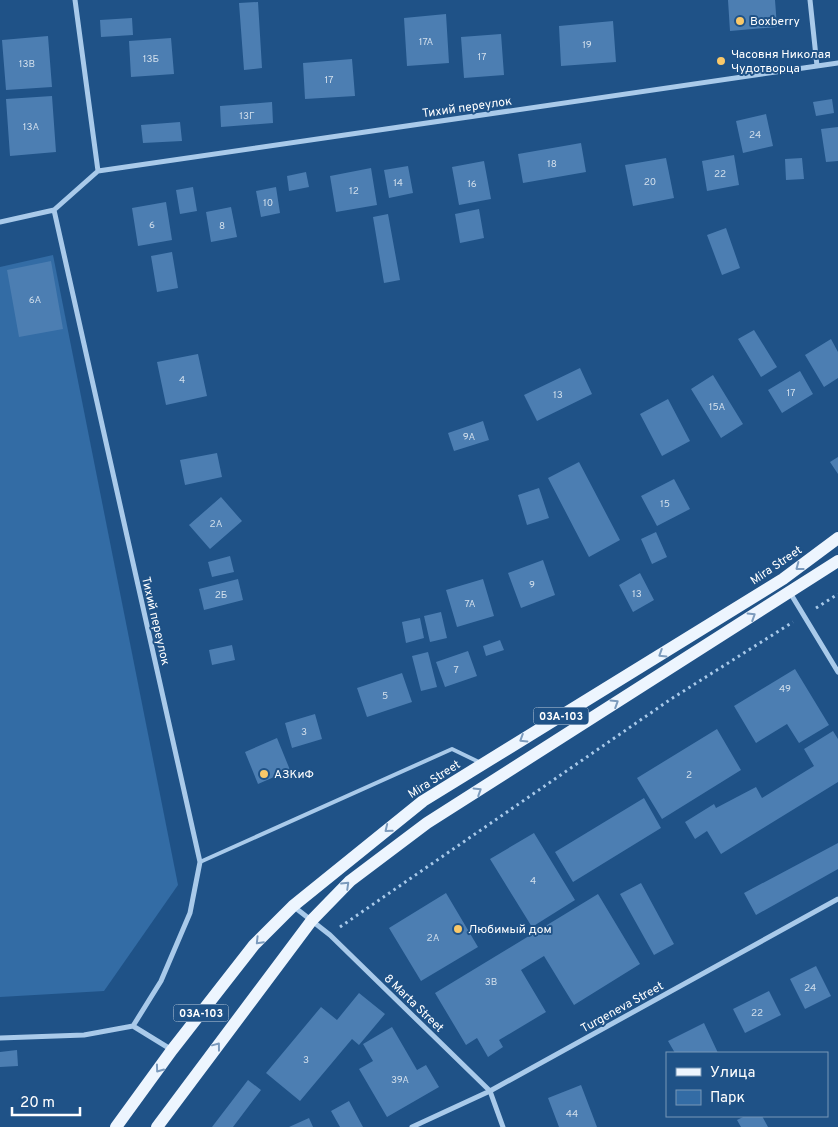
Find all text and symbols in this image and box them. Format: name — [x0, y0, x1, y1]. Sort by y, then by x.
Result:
place label: Boxberry — [750, 14, 800, 30]
marker: Boxberry — [734, 15, 746, 27]
house number: 17А — [419, 36, 433, 49]
house number: 19 — [582, 39, 592, 52]
place label: Часовня Николая Чудотворца — [731, 47, 831, 77]
house number: 17 — [478, 51, 486, 64]
house number: 13Б — [143, 53, 159, 66]
marker: Часовня Николая Чудотворца — [715, 55, 727, 67]
house number: 13В — [19, 58, 35, 71]
house number: 17 — [325, 74, 333, 87]
street label: Тихий переулок — [421, 94, 513, 122]
house number: 13Г — [239, 110, 255, 123]
house number: 13А — [23, 121, 39, 134]
house number: 24 — [749, 129, 761, 142]
house number: 18 — [547, 158, 557, 171]
house number: 22 — [714, 168, 726, 181]
house number: 20 — [644, 176, 656, 189]
house number: 14 — [393, 177, 403, 190]
house number: 16 — [467, 178, 477, 191]
house number: 12 — [349, 185, 359, 198]
house number: 10 — [263, 197, 273, 210]
house number: 6 — [149, 219, 155, 232]
house number: 8 — [219, 220, 225, 233]
house number: 6А — [29, 294, 41, 307]
house number: 4 — [179, 374, 185, 387]
house number: 17 — [787, 387, 795, 400]
house number: 13 — [553, 389, 563, 402]
house number: 15А — [709, 401, 725, 414]
house number: 9А — [463, 431, 475, 444]
house number: 15 — [660, 498, 670, 511]
house number: 2А — [210, 518, 223, 531]
street label: Mira Street — [748, 543, 806, 589]
one-way arrow — [796, 561, 805, 569]
street label: Тихий переулок — [137, 575, 173, 667]
house number: 9 — [529, 579, 535, 592]
house number: 13 — [632, 588, 642, 601]
house number: 2Б — [215, 589, 227, 602]
house number: 7А — [465, 598, 476, 611]
one-way arrow — [747, 613, 756, 622]
one-way arrow — [658, 647, 667, 657]
house number: 7 — [453, 664, 459, 677]
house number: 49 — [779, 683, 791, 696]
house number: 5 — [382, 690, 388, 703]
one-way arrow — [610, 700, 619, 710]
road number: 03А-103 — [534, 708, 588, 724]
house number: 3 — [301, 726, 307, 739]
one-way arrow — [520, 733, 529, 742]
street label: Mira Street — [405, 757, 464, 803]
place label: АЗКиФ — [274, 767, 314, 783]
marker: АЗКиФ — [258, 768, 270, 780]
house number: 2 — [686, 769, 692, 782]
one-way arrow — [473, 787, 482, 797]
one-way arrow — [385, 823, 394, 832]
house number: 4 — [530, 875, 536, 888]
one-way arrow — [341, 882, 350, 891]
place label: Любимый дом — [468, 922, 552, 938]
marker: Любимый дом — [452, 923, 464, 935]
house number: 2А — [427, 932, 440, 945]
one-way arrow — [256, 935, 265, 944]
street label: 8 Marta Street — [380, 971, 447, 1036]
house number: 3В — [485, 976, 497, 989]
street label: Turgeneva Street — [578, 979, 667, 1037]
house number: 24 — [804, 982, 816, 995]
road number: 03А-103 — [174, 1004, 228, 1021]
house number: 22 — [751, 1007, 763, 1020]
one-way arrow — [212, 1043, 220, 1052]
legend — [666, 1052, 828, 1117]
house number: 3 — [303, 1054, 309, 1067]
one-way arrow — [156, 1063, 164, 1072]
text: Улица — [710, 1064, 755, 1083]
house number: 39А — [391, 1074, 409, 1087]
scale bar — [12, 1084, 80, 1116]
text: Парк — [710, 1089, 745, 1108]
text: 20 m — [20, 1094, 55, 1113]
house number: 44 — [566, 1108, 578, 1121]

